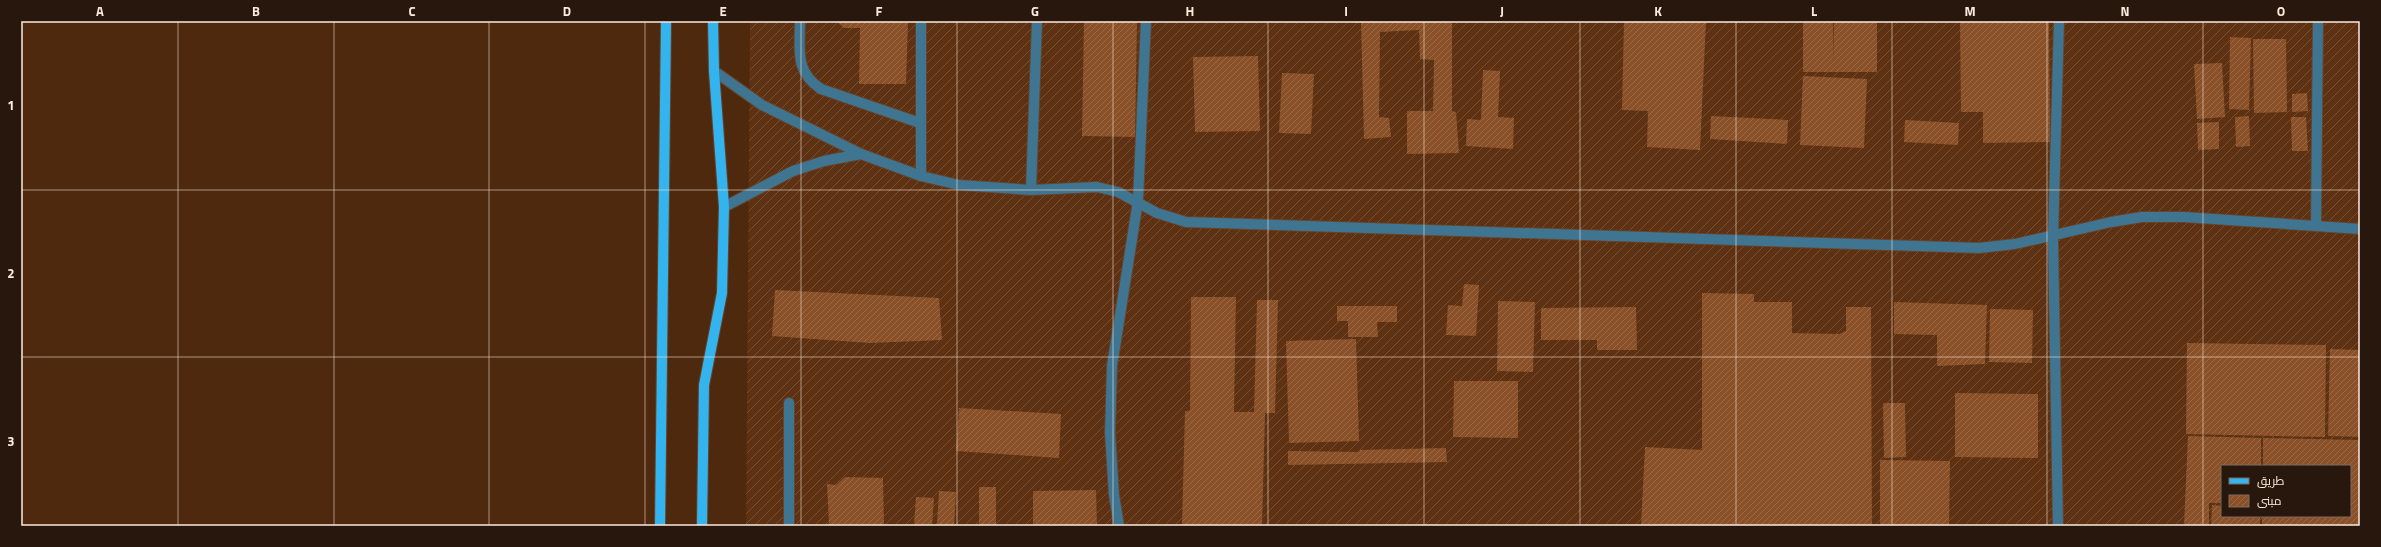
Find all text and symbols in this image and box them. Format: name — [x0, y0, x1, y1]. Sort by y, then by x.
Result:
text: A — [96, 1, 104, 21]
text: B — [252, 1, 260, 21]
text: C — [408, 1, 416, 21]
text: D — [563, 1, 571, 21]
text: E — [719, 1, 727, 21]
text: F — [876, 1, 883, 21]
text: G — [1031, 1, 1039, 21]
text: H — [1186, 1, 1194, 21]
text: I — [1344, 1, 1348, 21]
text: J — [1500, 1, 1504, 21]
text: K — [1654, 1, 1662, 21]
text: L — [1811, 1, 1817, 21]
text: M — [1964, 1, 1976, 21]
text: N — [2120, 1, 2130, 21]
text: O — [2277, 1, 2285, 21]
text: 1 — [7, 95, 15, 115]
text: 2 — [7, 263, 15, 283]
text: 3 — [7, 431, 15, 451]
legend — [2221, 465, 2351, 517]
text: طريق — [2257, 471, 2285, 490]
text: مبنى — [2257, 491, 2282, 510]

